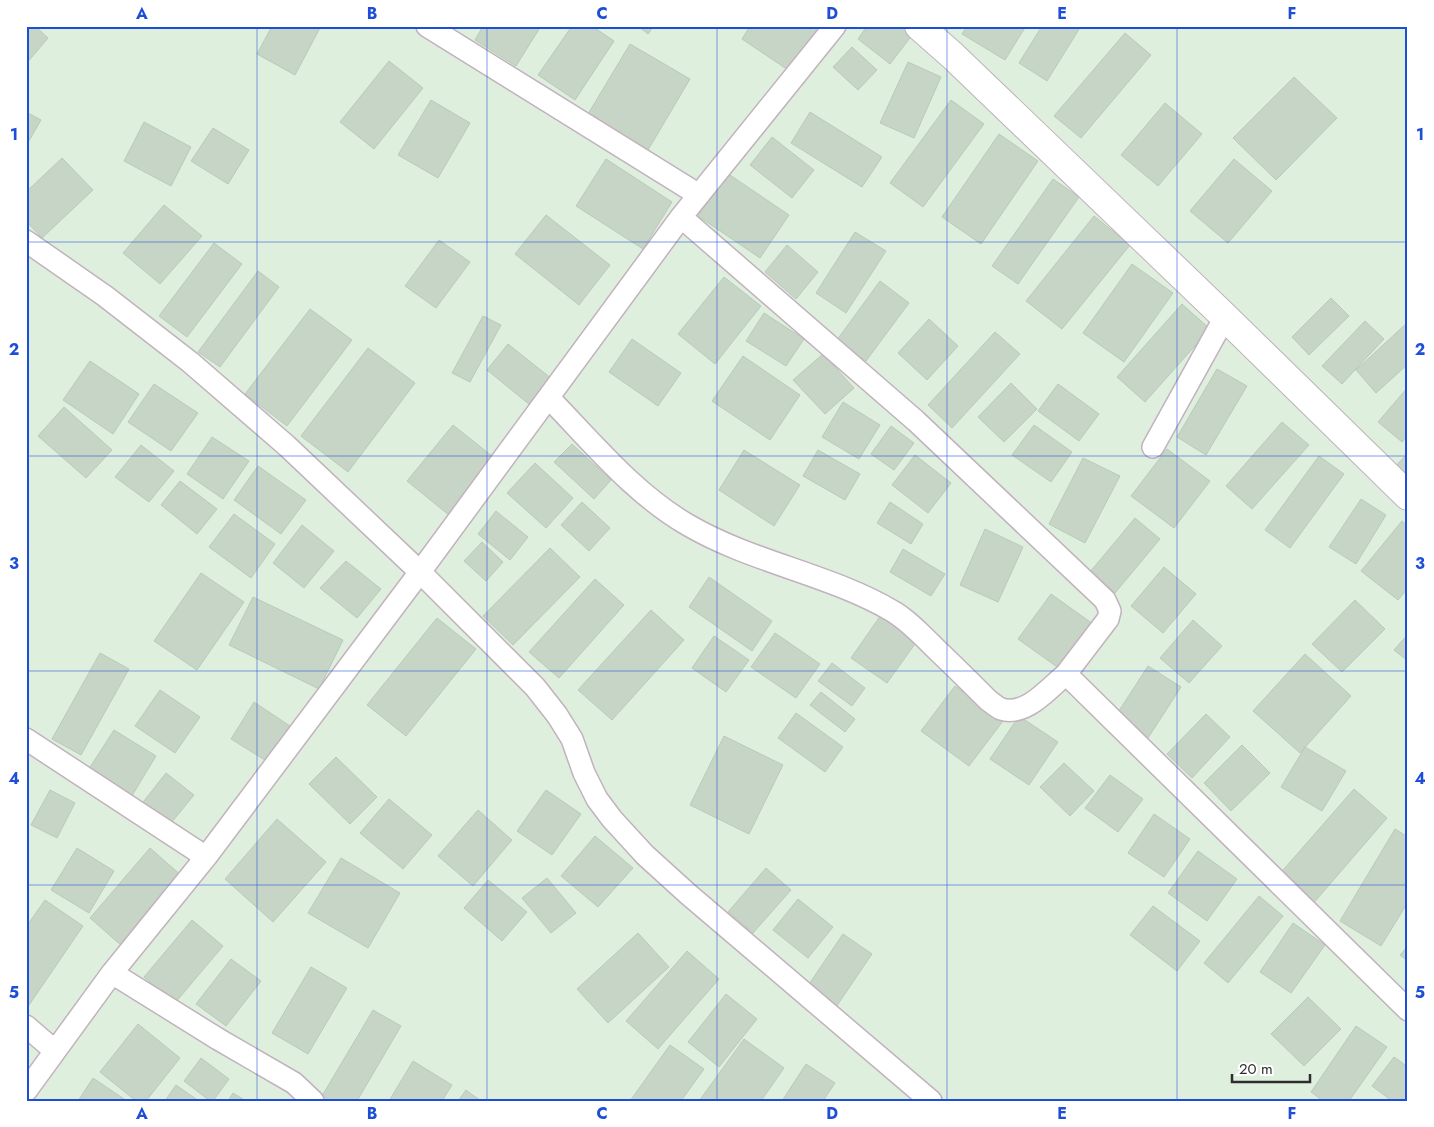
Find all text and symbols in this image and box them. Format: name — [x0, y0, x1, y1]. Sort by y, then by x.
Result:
text: A — [135, 2, 148, 25]
text: B — [367, 2, 377, 25]
text: C — [596, 2, 608, 25]
text: D — [826, 2, 838, 25]
text: E — [1057, 2, 1067, 25]
text: F — [1288, 2, 1296, 25]
text: 1 — [10, 123, 18, 146]
text: 1 — [1416, 123, 1424, 146]
text: 2 — [9, 338, 19, 361]
text: 2 — [1415, 338, 1425, 361]
text: 3 — [9, 552, 19, 575]
text: 3 — [1415, 552, 1425, 575]
text: 4 — [8, 767, 20, 790]
text: 4 — [1414, 767, 1426, 790]
text: 5 — [9, 981, 19, 1004]
text: 5 — [1415, 981, 1425, 1004]
scale bar — [1232, 1052, 1309, 1084]
text: 20 m — [1239, 1058, 1273, 1080]
text: A — [135, 1102, 148, 1125]
text: B — [367, 1102, 377, 1125]
text: C — [596, 1102, 608, 1125]
text: D — [826, 1102, 838, 1125]
text: E — [1057, 1102, 1067, 1125]
text: F — [1288, 1102, 1296, 1125]

